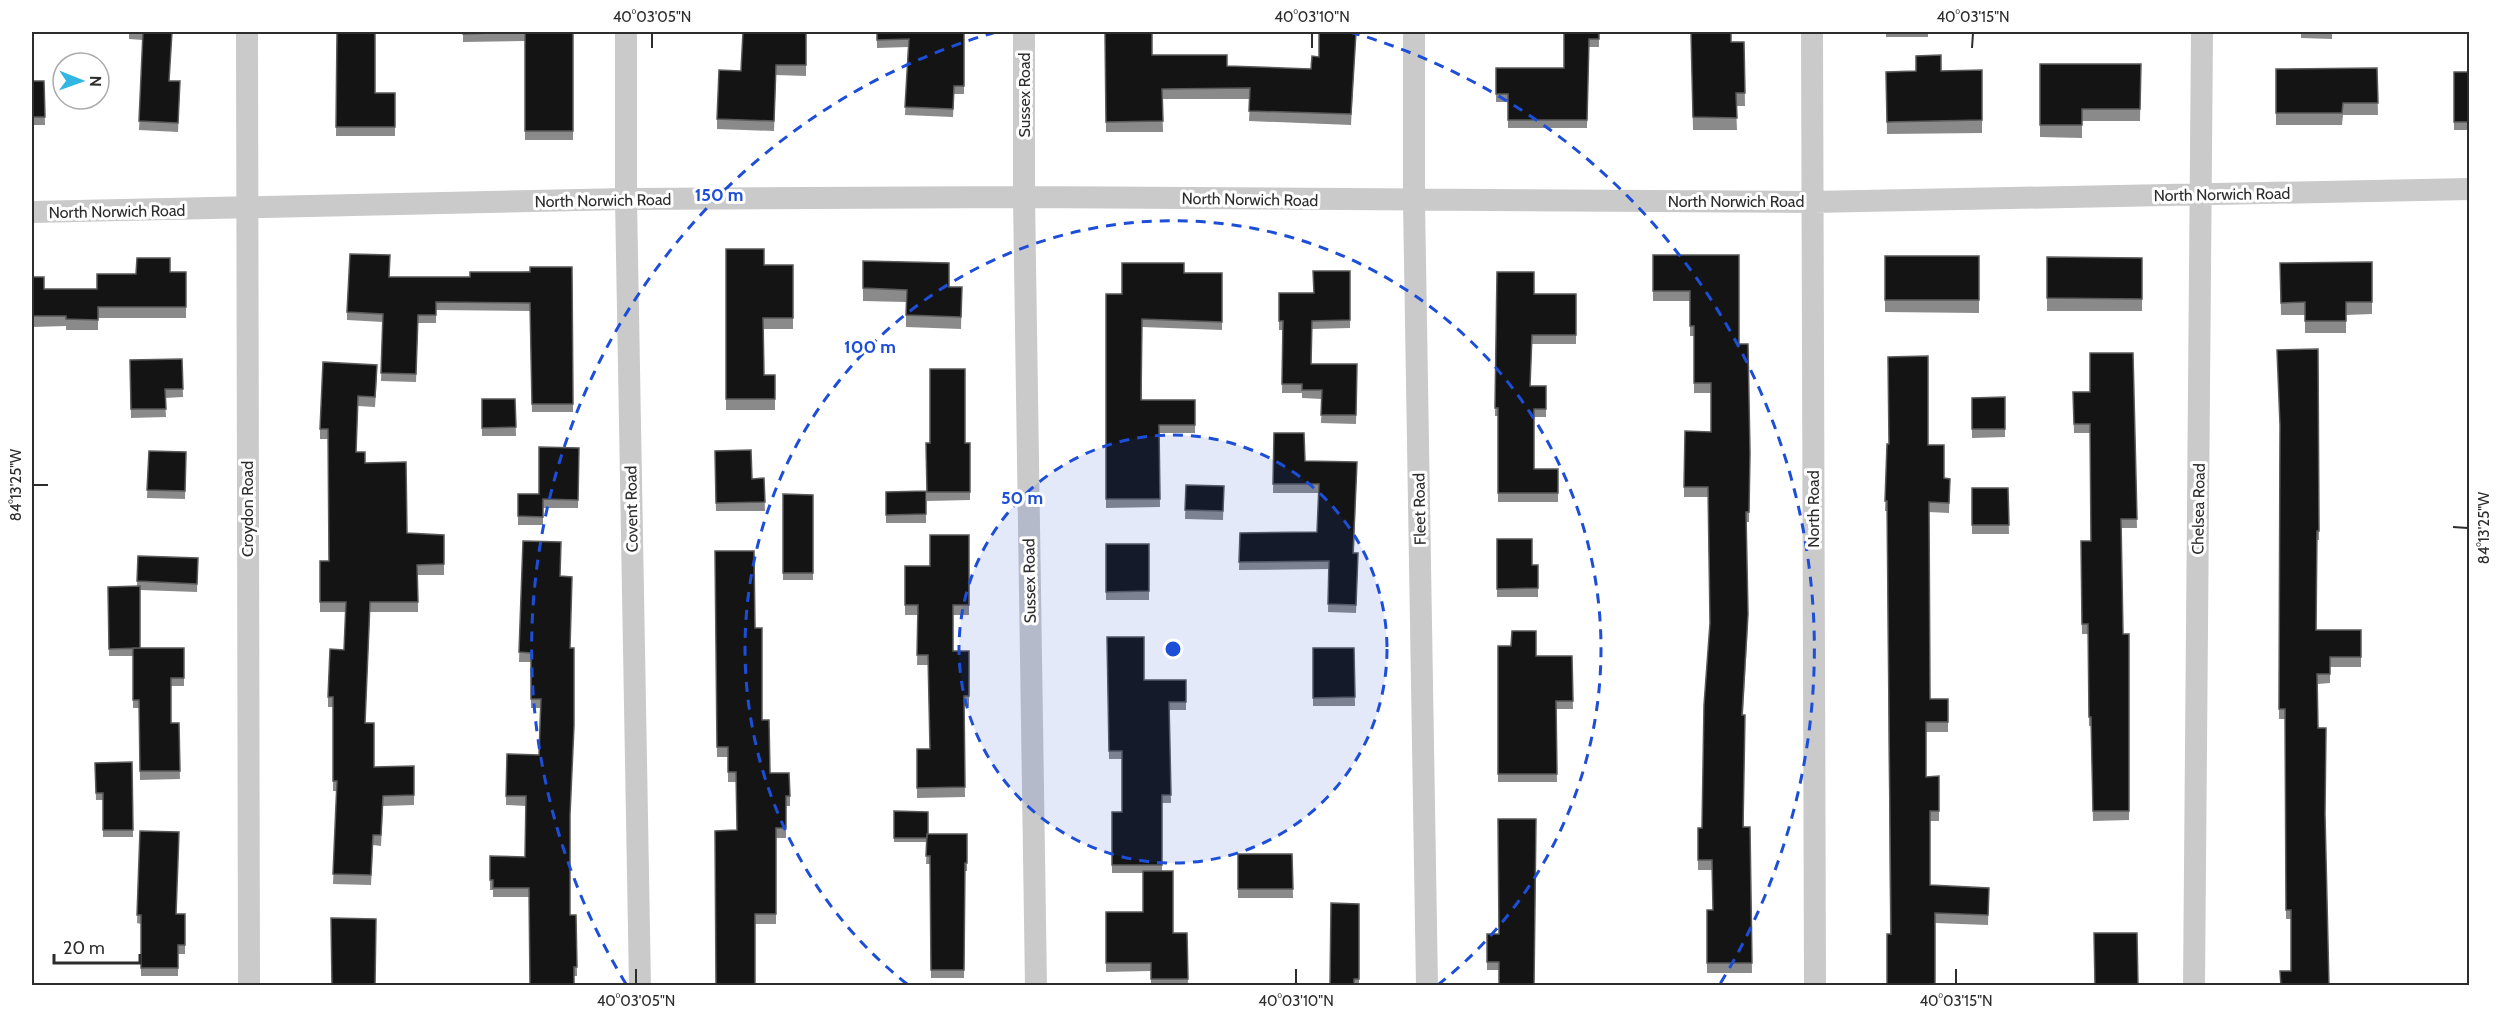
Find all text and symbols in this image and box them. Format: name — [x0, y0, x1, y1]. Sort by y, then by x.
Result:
text: 40°03'05"N — [613, 8, 691, 26]
text: 40°03'10"N — [1274, 8, 1350, 26]
text: 40°03'15"N — [1936, 8, 2010, 26]
north arrow — [51, 51, 111, 111]
street label: Sussex Road — [1015, 53, 1034, 137]
text: N — [86, 75, 105, 87]
text: 150 m — [695, 184, 743, 206]
street label: North Norwich Road — [2154, 184, 2291, 205]
street label: North Norwich Road — [1181, 189, 1318, 210]
street label: North Norwich Road — [535, 190, 672, 211]
street label: North Norwich Road — [1668, 192, 1804, 211]
street label: North Norwich Road — [49, 201, 186, 222]
text: 100 m — [844, 336, 896, 358]
text: 84°13'25"W — [7, 448, 25, 521]
street label: Croydon Road — [238, 461, 257, 557]
street label: Chelsea Road — [2188, 463, 2209, 555]
street label: Covent Road — [621, 465, 642, 553]
street label: North Road — [1804, 470, 1823, 548]
street label: Fleet Road — [1409, 473, 1430, 545]
text: 50 m — [1001, 487, 1043, 509]
text: 84°13'25"W — [2475, 491, 2493, 564]
street label: Sussex Road — [1019, 538, 1040, 624]
centre of rings — [1163, 639, 1183, 659]
scale bar — [54, 927, 140, 965]
text: 20 m — [63, 937, 105, 959]
text: 40°03'05"N — [597, 992, 675, 1010]
text: 40°03'10"N — [1258, 992, 1334, 1010]
text: 40°03'15"N — [1919, 992, 1993, 1010]

